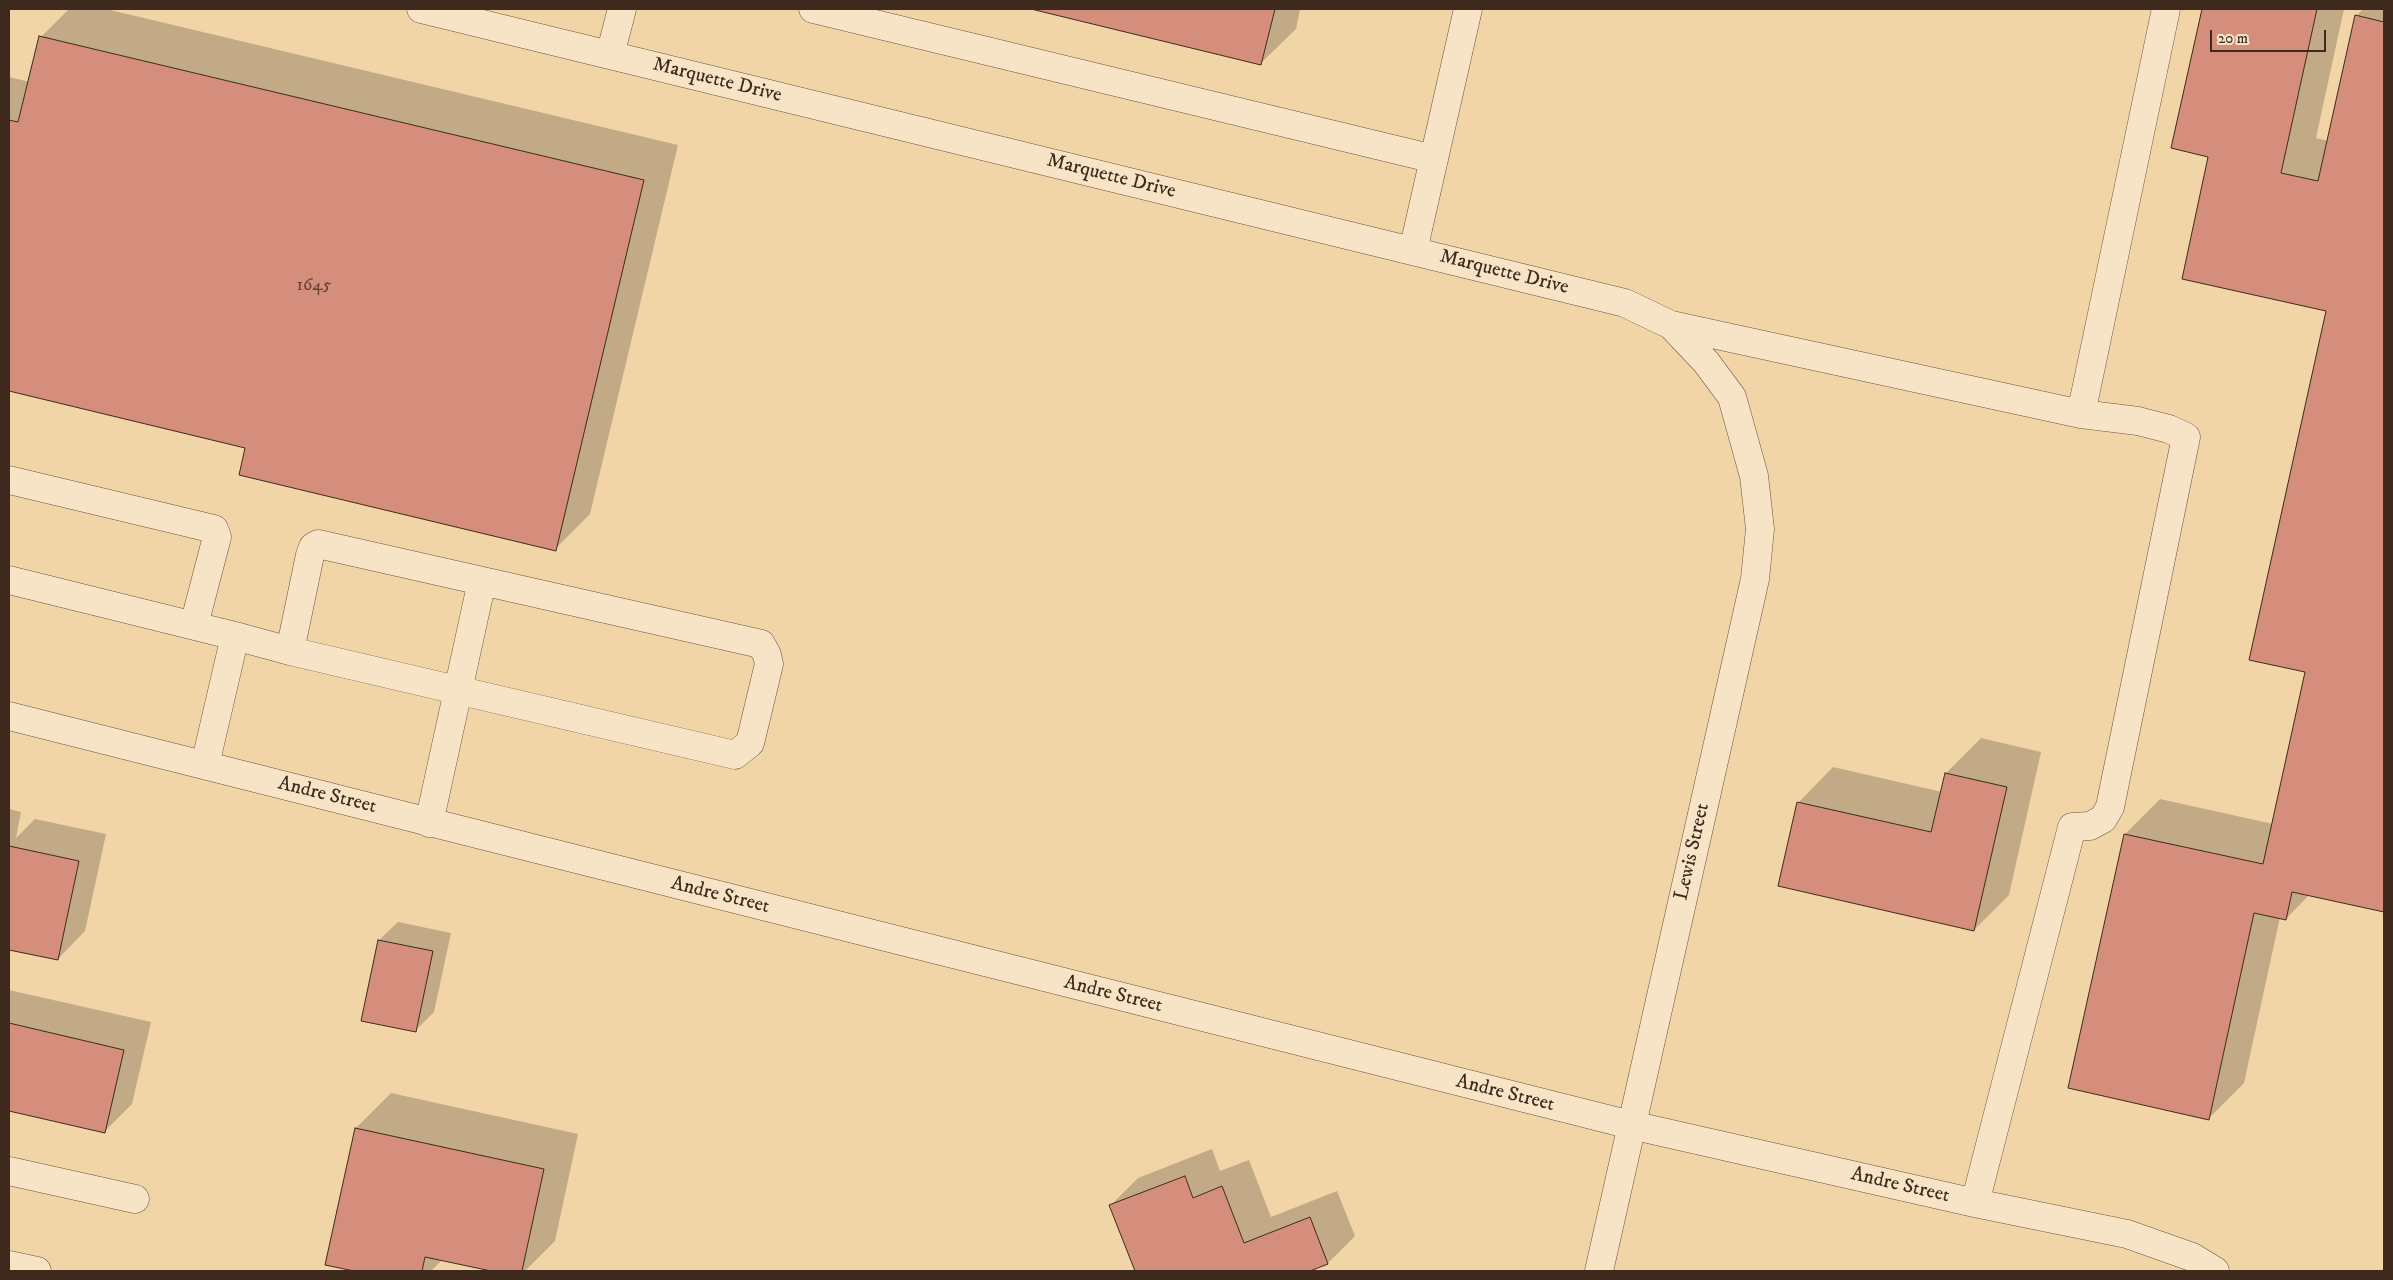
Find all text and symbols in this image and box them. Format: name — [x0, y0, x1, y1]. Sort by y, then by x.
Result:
scale bar — [2213, 20, 2329, 52]
text: 20 m — [2218, 29, 2248, 48]
street label: Marquette Drive — [650, 53, 784, 109]
street label: Marquette Drive — [1044, 149, 1178, 205]
street label: Marquette Drive — [1437, 245, 1571, 301]
house number: 1645 — [296, 275, 332, 297]
street label: Andre Street — [275, 772, 379, 820]
street label: Lewis Street — [1670, 801, 1716, 903]
street label: Andre Street — [668, 872, 772, 920]
street label: Andre Street — [1061, 971, 1165, 1019]
street label: Andre Street — [1453, 1070, 1557, 1118]
street label: Andre Street — [1848, 1163, 1952, 1209]

